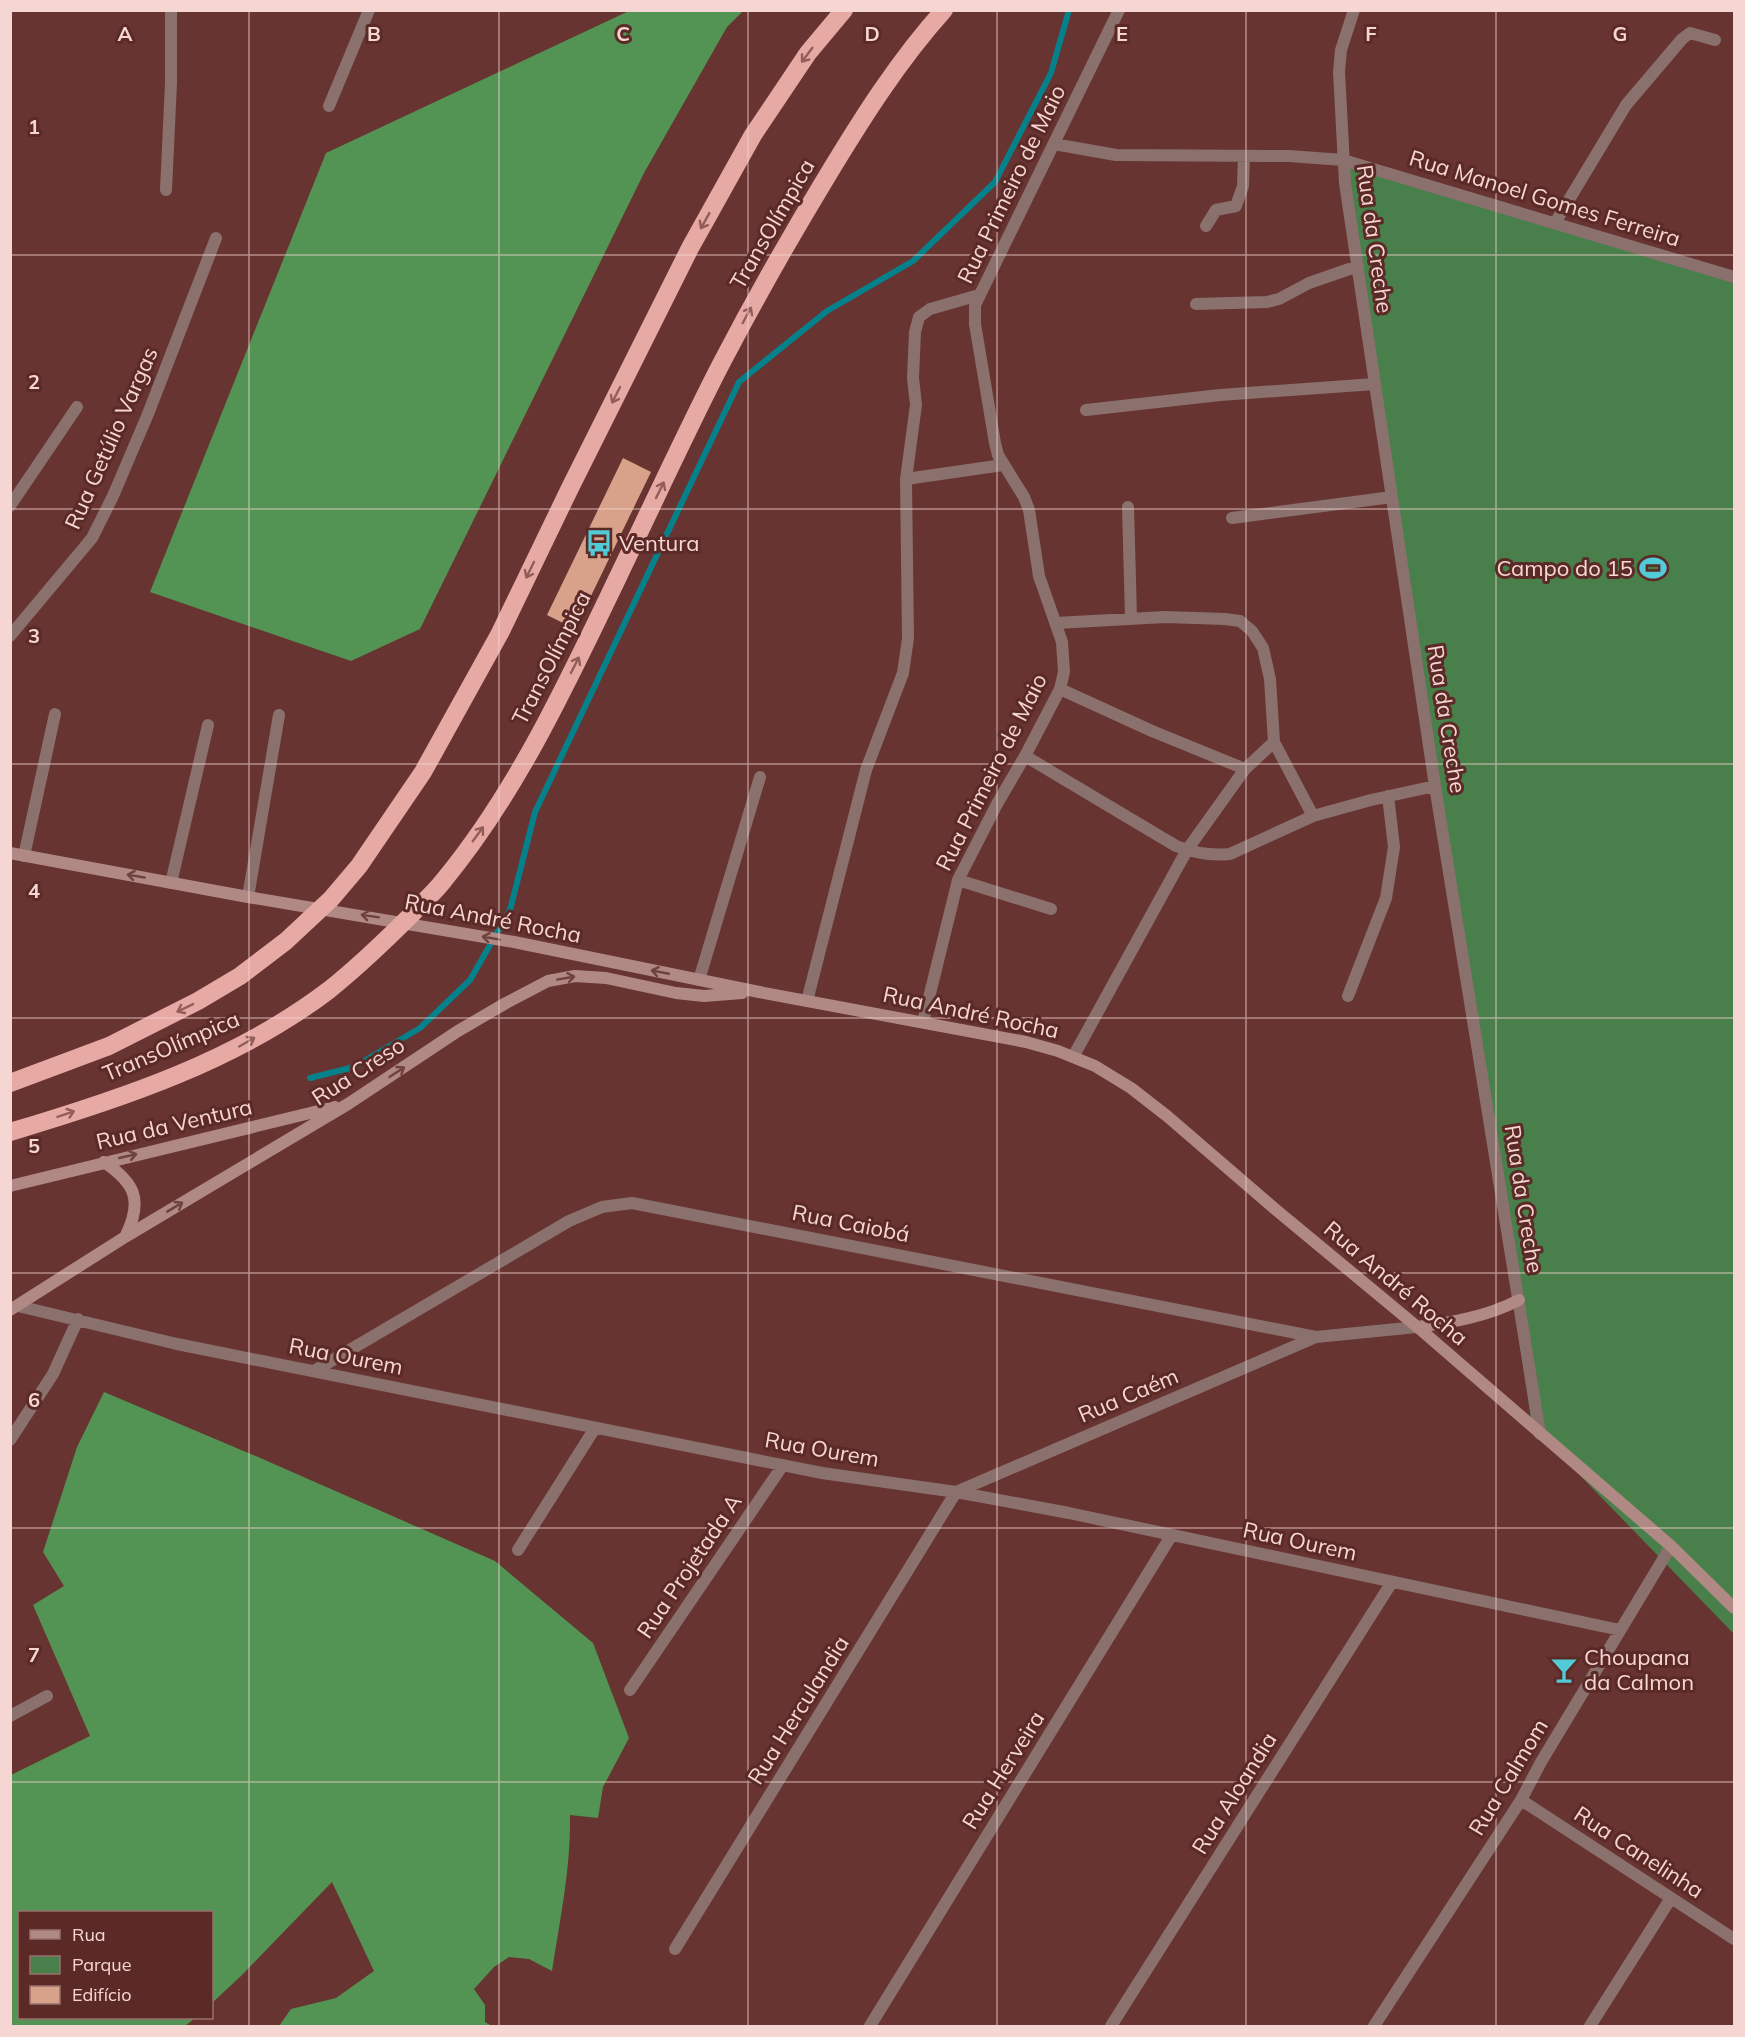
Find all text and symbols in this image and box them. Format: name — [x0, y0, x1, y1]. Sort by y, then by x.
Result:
text: A — [118, 21, 133, 46]
text: B — [367, 21, 381, 46]
text: C — [616, 21, 630, 46]
text: D — [864, 21, 880, 46]
text: E — [1116, 21, 1128, 46]
text: F — [1365, 21, 1377, 46]
text: G — [1613, 21, 1627, 46]
one-way arrow — [801, 47, 813, 63]
street label: Rua Primeiro de Maio — [951, 80, 1071, 288]
text: 1 — [28, 114, 40, 139]
street label: Rua Manoel Gomes Ferreira — [1406, 143, 1684, 253]
street label: TransOlímpica — [723, 154, 821, 294]
street label: Rua da Creche — [1351, 163, 1399, 315]
one-way arrow — [699, 212, 710, 230]
one-way arrow — [741, 307, 753, 324]
street label: Rua Getúlio Vargas — [58, 343, 164, 533]
text: 2 — [28, 369, 40, 394]
one-way arrow — [610, 386, 622, 404]
one-way arrow — [655, 481, 667, 499]
bus stop icon: Ventura — [584, 528, 614, 558]
place label: Ventura — [619, 529, 699, 557]
sports icon: Campo do 15 — [1638, 553, 1668, 583]
place label: Campo do 15 — [1496, 554, 1633, 582]
one-way arrow — [524, 561, 536, 579]
street label: TransOlímpica — [505, 587, 597, 729]
text: 3 — [28, 623, 40, 648]
street label: Rua da Creche — [1421, 643, 1473, 795]
one-way arrow — [569, 656, 581, 674]
street label: Rua Primeiro de Maio — [929, 669, 1053, 875]
one-way arrow — [472, 826, 484, 842]
one-way arrow — [127, 871, 146, 882]
text: 4 — [28, 878, 40, 903]
street label: Rua André Rocha — [402, 887, 584, 949]
one-way arrow — [360, 911, 380, 922]
one-way arrow — [482, 932, 502, 943]
one-way arrow — [651, 966, 670, 977]
one-way arrow — [556, 972, 575, 983]
street label: Rua André Rocha — [880, 980, 1062, 1044]
one-way arrow — [177, 1002, 194, 1014]
street label: TransOlímpica — [98, 1005, 244, 1087]
street label: Rua Creso — [306, 1031, 410, 1111]
one-way arrow — [238, 1036, 255, 1048]
one-way arrow — [388, 1066, 404, 1078]
street label: Rua da Ventura — [93, 1092, 255, 1156]
one-way arrow — [56, 1108, 75, 1119]
street label: Rua da Creche — [1498, 1123, 1550, 1275]
text: 5 — [28, 1133, 40, 1158]
one-way arrow — [118, 1150, 137, 1161]
street label: Rua Caiobá — [790, 1198, 912, 1248]
one-way arrow — [166, 1200, 183, 1212]
street label: Rua André Rocha — [1318, 1215, 1474, 1351]
street label: Rua Ourem — [287, 1331, 405, 1381]
street label: Rua Caém — [1074, 1361, 1182, 1429]
text: 6 — [28, 1387, 40, 1412]
street label: Rua Ourem — [763, 1425, 881, 1473]
street label: Rua Projetada A — [630, 1489, 748, 1643]
street label: Rua Ourem — [1241, 1515, 1359, 1567]
street label: Rua Herculandia — [741, 1630, 855, 1790]
text: 7 — [28, 1642, 40, 1667]
place label: Choupana da Calmon — [1584, 1643, 1694, 1696]
bar icon: Choupana da Calmon — [1549, 1655, 1579, 1685]
street label: Rua Herveira — [956, 1706, 1050, 1834]
street label: Rua Calmom — [1462, 1714, 1554, 1840]
street label: Rua Aloandia — [1185, 1727, 1283, 1859]
street label: Rua Canelinha — [1569, 1800, 1709, 1904]
legend — [18, 1911, 213, 2019]
text: Rua — [72, 1923, 106, 1946]
text: Parque — [72, 1953, 131, 1976]
text: Edifício — [72, 1983, 131, 2006]

